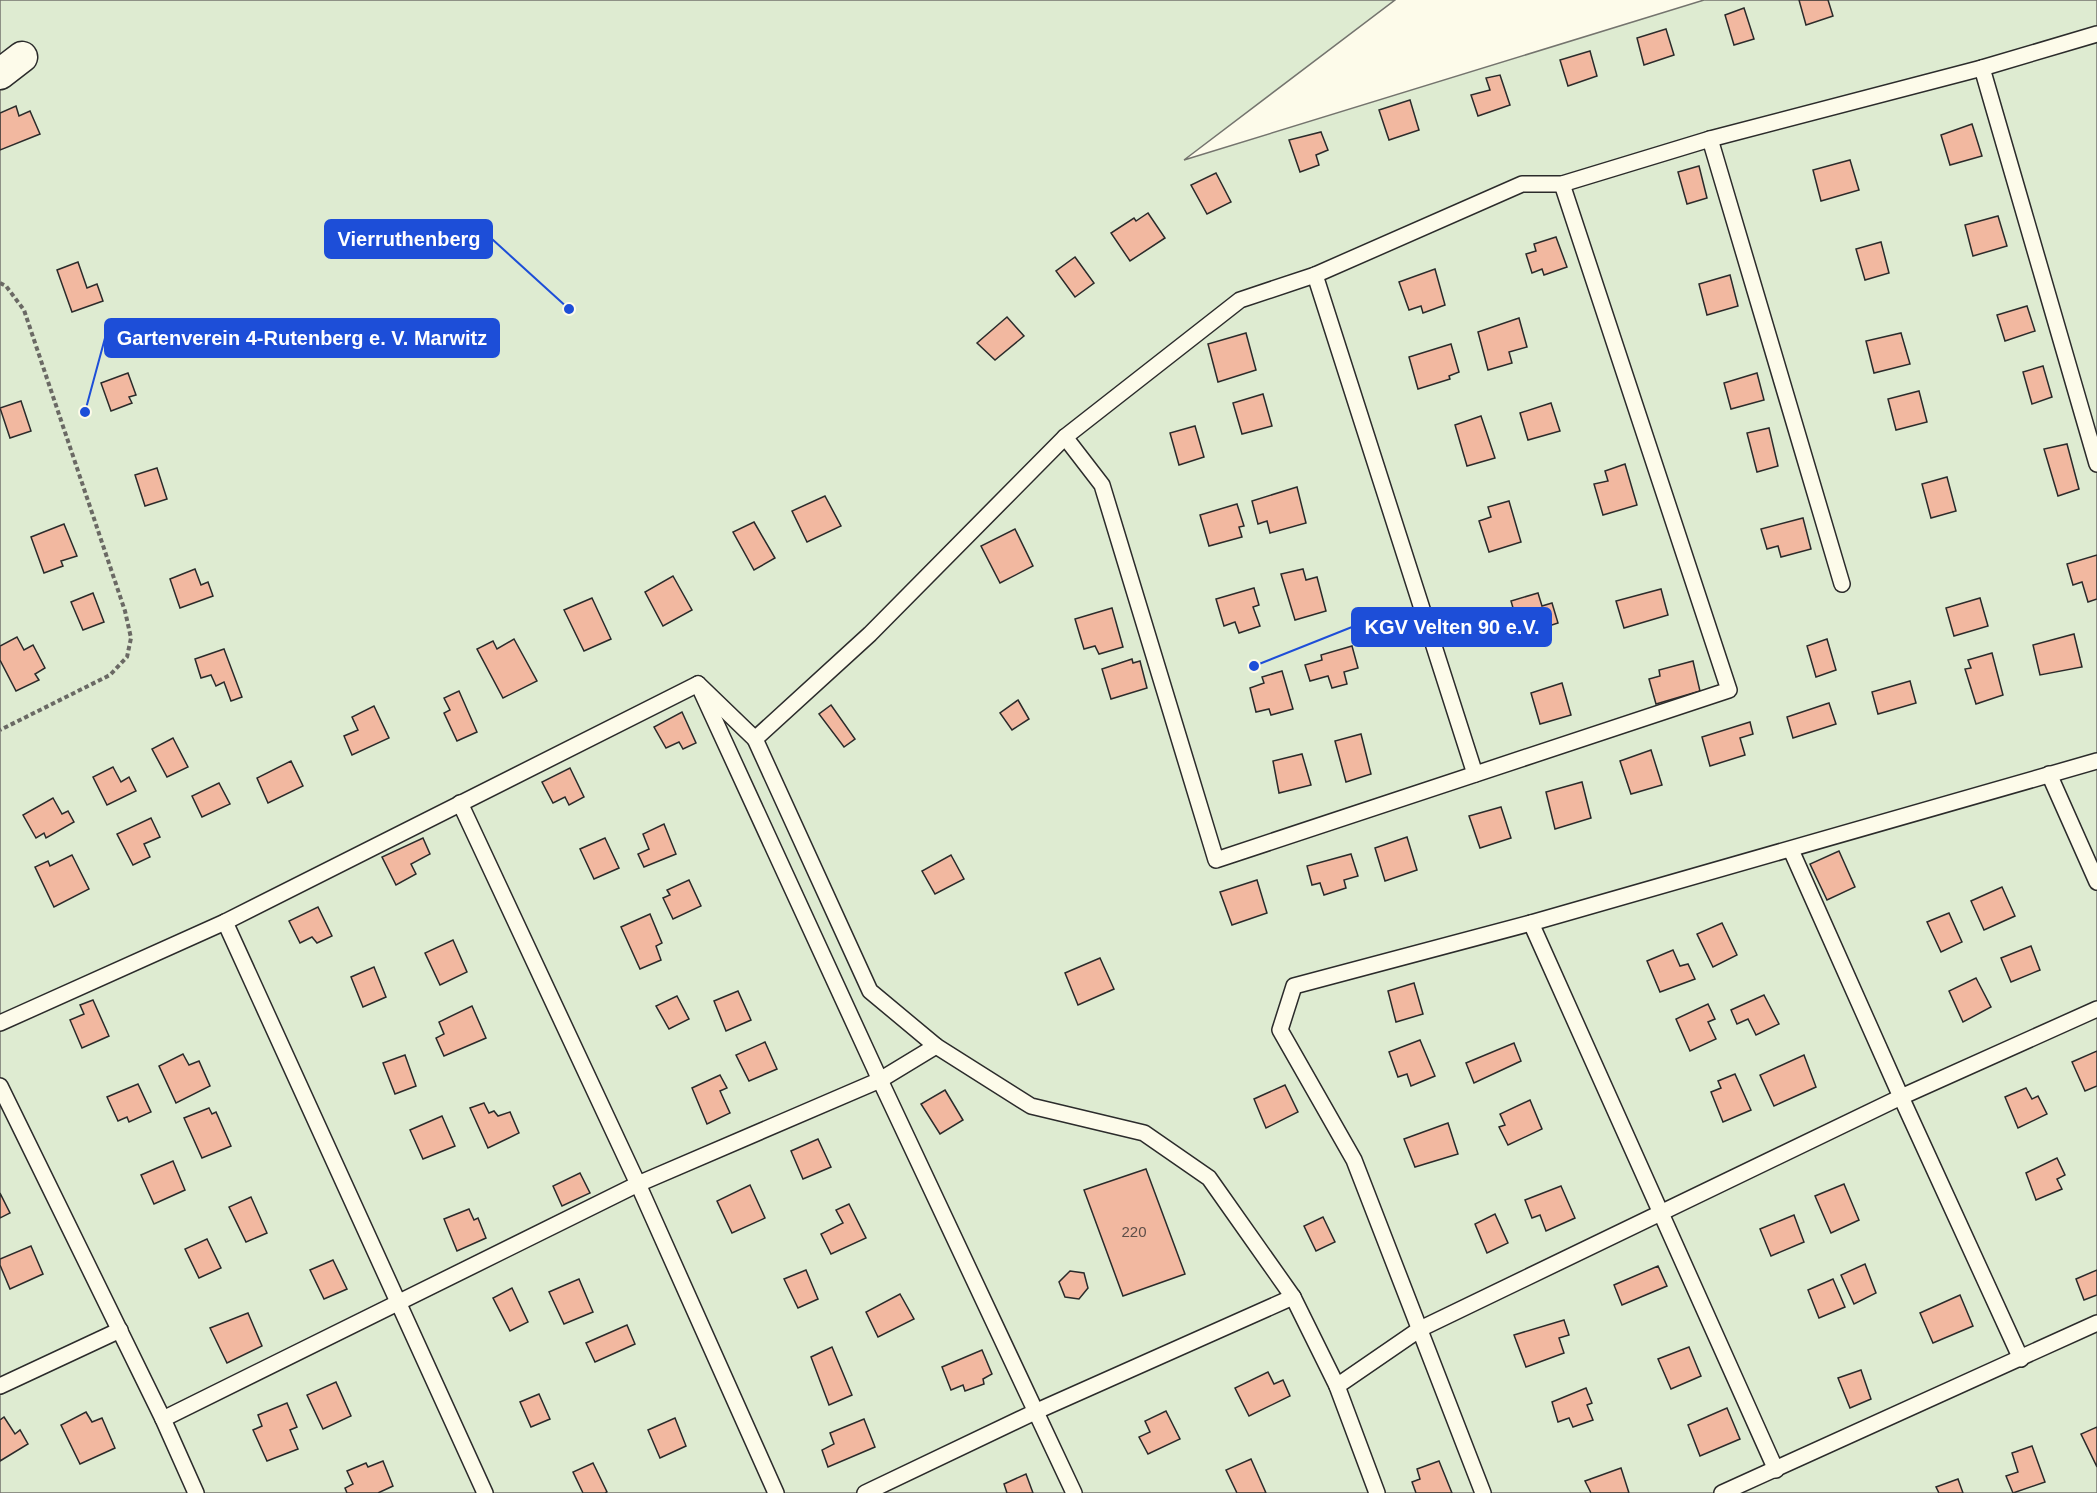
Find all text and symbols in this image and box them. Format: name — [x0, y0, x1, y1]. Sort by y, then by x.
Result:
callout: Vierruthenberg — [325, 220, 492, 258]
text: Vierruthenberg — [338, 228, 481, 250]
callout: Gartenverein 4-Rutenberg e. V. Marwitz — [105, 319, 499, 357]
text: Gartenverein 4-Rutenberg e. V. Marwitz — [117, 327, 487, 349]
callout: KGV Velten 90 e.V. — [1352, 608, 1551, 646]
text: KGV Velten 90 e.V. — [1365, 616, 1539, 638]
house number: 220 — [1121, 1223, 1147, 1240]

